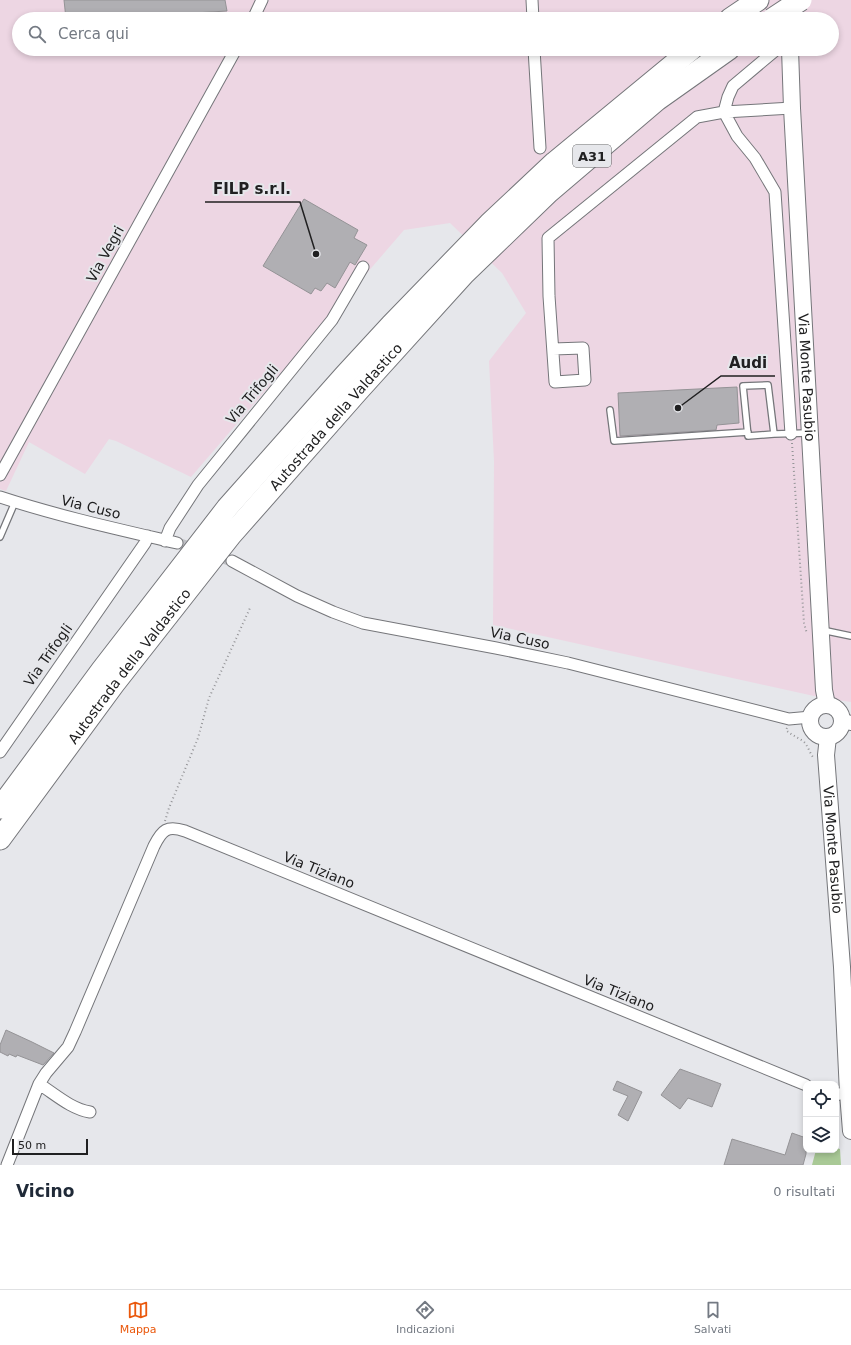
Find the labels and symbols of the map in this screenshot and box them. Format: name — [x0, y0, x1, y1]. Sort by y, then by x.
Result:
road number: A31 — [573, 145, 611, 167]
callout: FILP s.r.l. — [205, 175, 300, 202]
text: FILP s.r.l. — [213, 180, 291, 198]
street label: Via Vegri — [83, 223, 127, 285]
street label: Via Monte Pasubio — [795, 313, 818, 442]
street label: Autostrada della Valdastico — [266, 340, 405, 493]
callout: Audi — [721, 349, 775, 376]
text: Audi — [729, 354, 767, 372]
street label: Via Trifogli — [223, 361, 281, 427]
street label: Via Cuso — [60, 492, 122, 522]
street label: Autostrada della Valdastico — [65, 585, 194, 747]
street label: Via Trifogli — [21, 621, 75, 689]
street label: Via Cuso — [489, 624, 551, 652]
street label: Via Monte Pasubio — [820, 785, 846, 914]
street label: Via Tiziano — [281, 848, 357, 892]
street label: Via Tiziano — [581, 971, 657, 1015]
scale bar — [12, 1137, 88, 1156]

